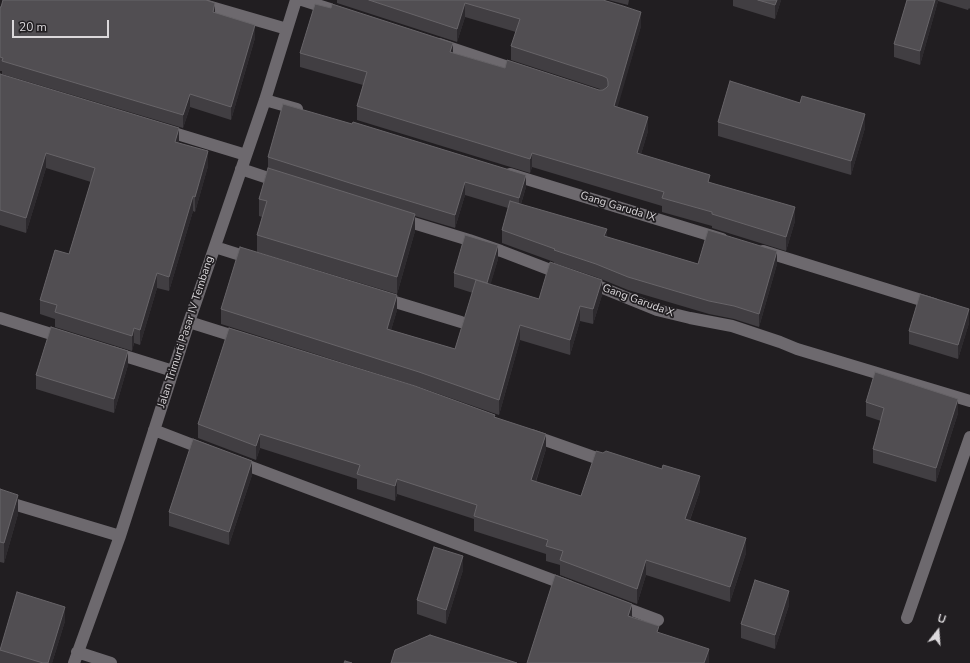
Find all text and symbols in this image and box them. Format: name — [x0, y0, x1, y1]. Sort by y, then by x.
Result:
scale bar — [14, 12, 111, 38]
text: 20 m — [19, 19, 47, 35]
street label: Gang Garuda IX — [579, 189, 657, 225]
street label: Jalan Trimurti Pasar IV Tembang — [155, 255, 217, 409]
street label: Gang Garuda X — [600, 282, 676, 320]
north arrow — [918, 611, 958, 651]
text: U — [936, 611, 948, 627]

